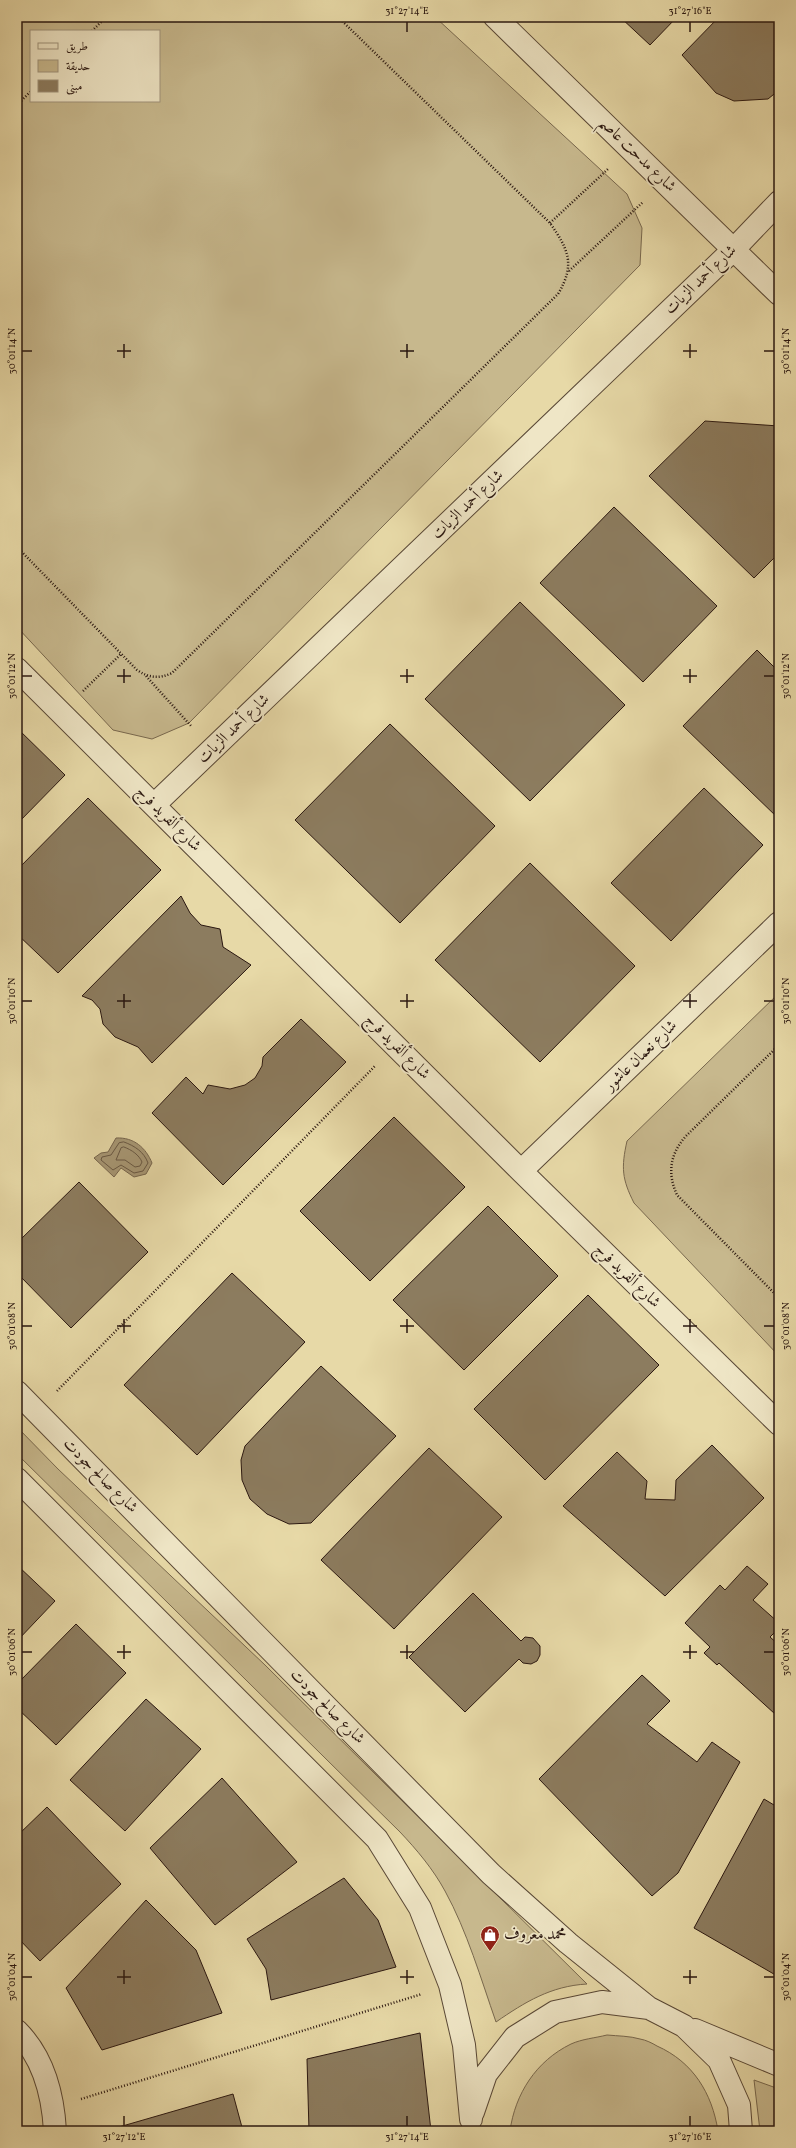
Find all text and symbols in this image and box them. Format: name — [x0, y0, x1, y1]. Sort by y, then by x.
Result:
text: 31°27'14"E — [385, 4, 429, 18]
text: 31°27'16"E — [669, 4, 711, 18]
legend — [30, 30, 160, 102]
text: طريق — [66, 39, 88, 55]
text: حديقة — [66, 59, 90, 75]
text: مبنى — [66, 79, 82, 95]
street label: شارع مدحت عاصم — [591, 112, 681, 201]
street label: شارع أحمد الزيات — [659, 239, 743, 321]
text: 30°01'14"N — [5, 327, 19, 374]
text: 30°01'14"N — [779, 327, 793, 374]
street label: شارع أحمد الزيات — [426, 464, 510, 546]
text: 30°01'12"N — [5, 652, 19, 699]
text: 30°01'12"N — [779, 652, 793, 699]
street label: شارع أحمد الزيات — [192, 688, 276, 770]
street label: شارع ألفريد فرج — [129, 780, 207, 858]
text: 30°01'10"N — [5, 977, 19, 1024]
text: 30°01'10"N — [779, 977, 793, 1024]
street label: شارع ألفريد فرج — [358, 1008, 436, 1086]
street label: شارع نعمان عاشور — [598, 1015, 683, 1099]
street label: شارع ألفريد فرج — [587, 1237, 667, 1315]
text: 30°01'08"N — [5, 1301, 19, 1350]
text: 30°01'08"N — [779, 1301, 793, 1350]
street label: شارع صالح جودت — [57, 1434, 142, 1519]
text: 30°01'06"N — [5, 1627, 19, 1676]
text: 30°01'06"N — [779, 1627, 793, 1676]
street label: شارع صالح جودت — [284, 1665, 369, 1750]
shop icon: محمد معروف — [479, 1924, 501, 1952]
place label: محمد معروف — [504, 1924, 566, 1946]
text: 30°01'04"N — [5, 1952, 19, 2001]
text: 30°01'04"N — [779, 1952, 793, 2001]
text: 31°27'12"E — [102, 2130, 146, 2144]
text: 31°27'14"E — [385, 2130, 429, 2144]
text: 31°27'16"E — [669, 2130, 711, 2144]

